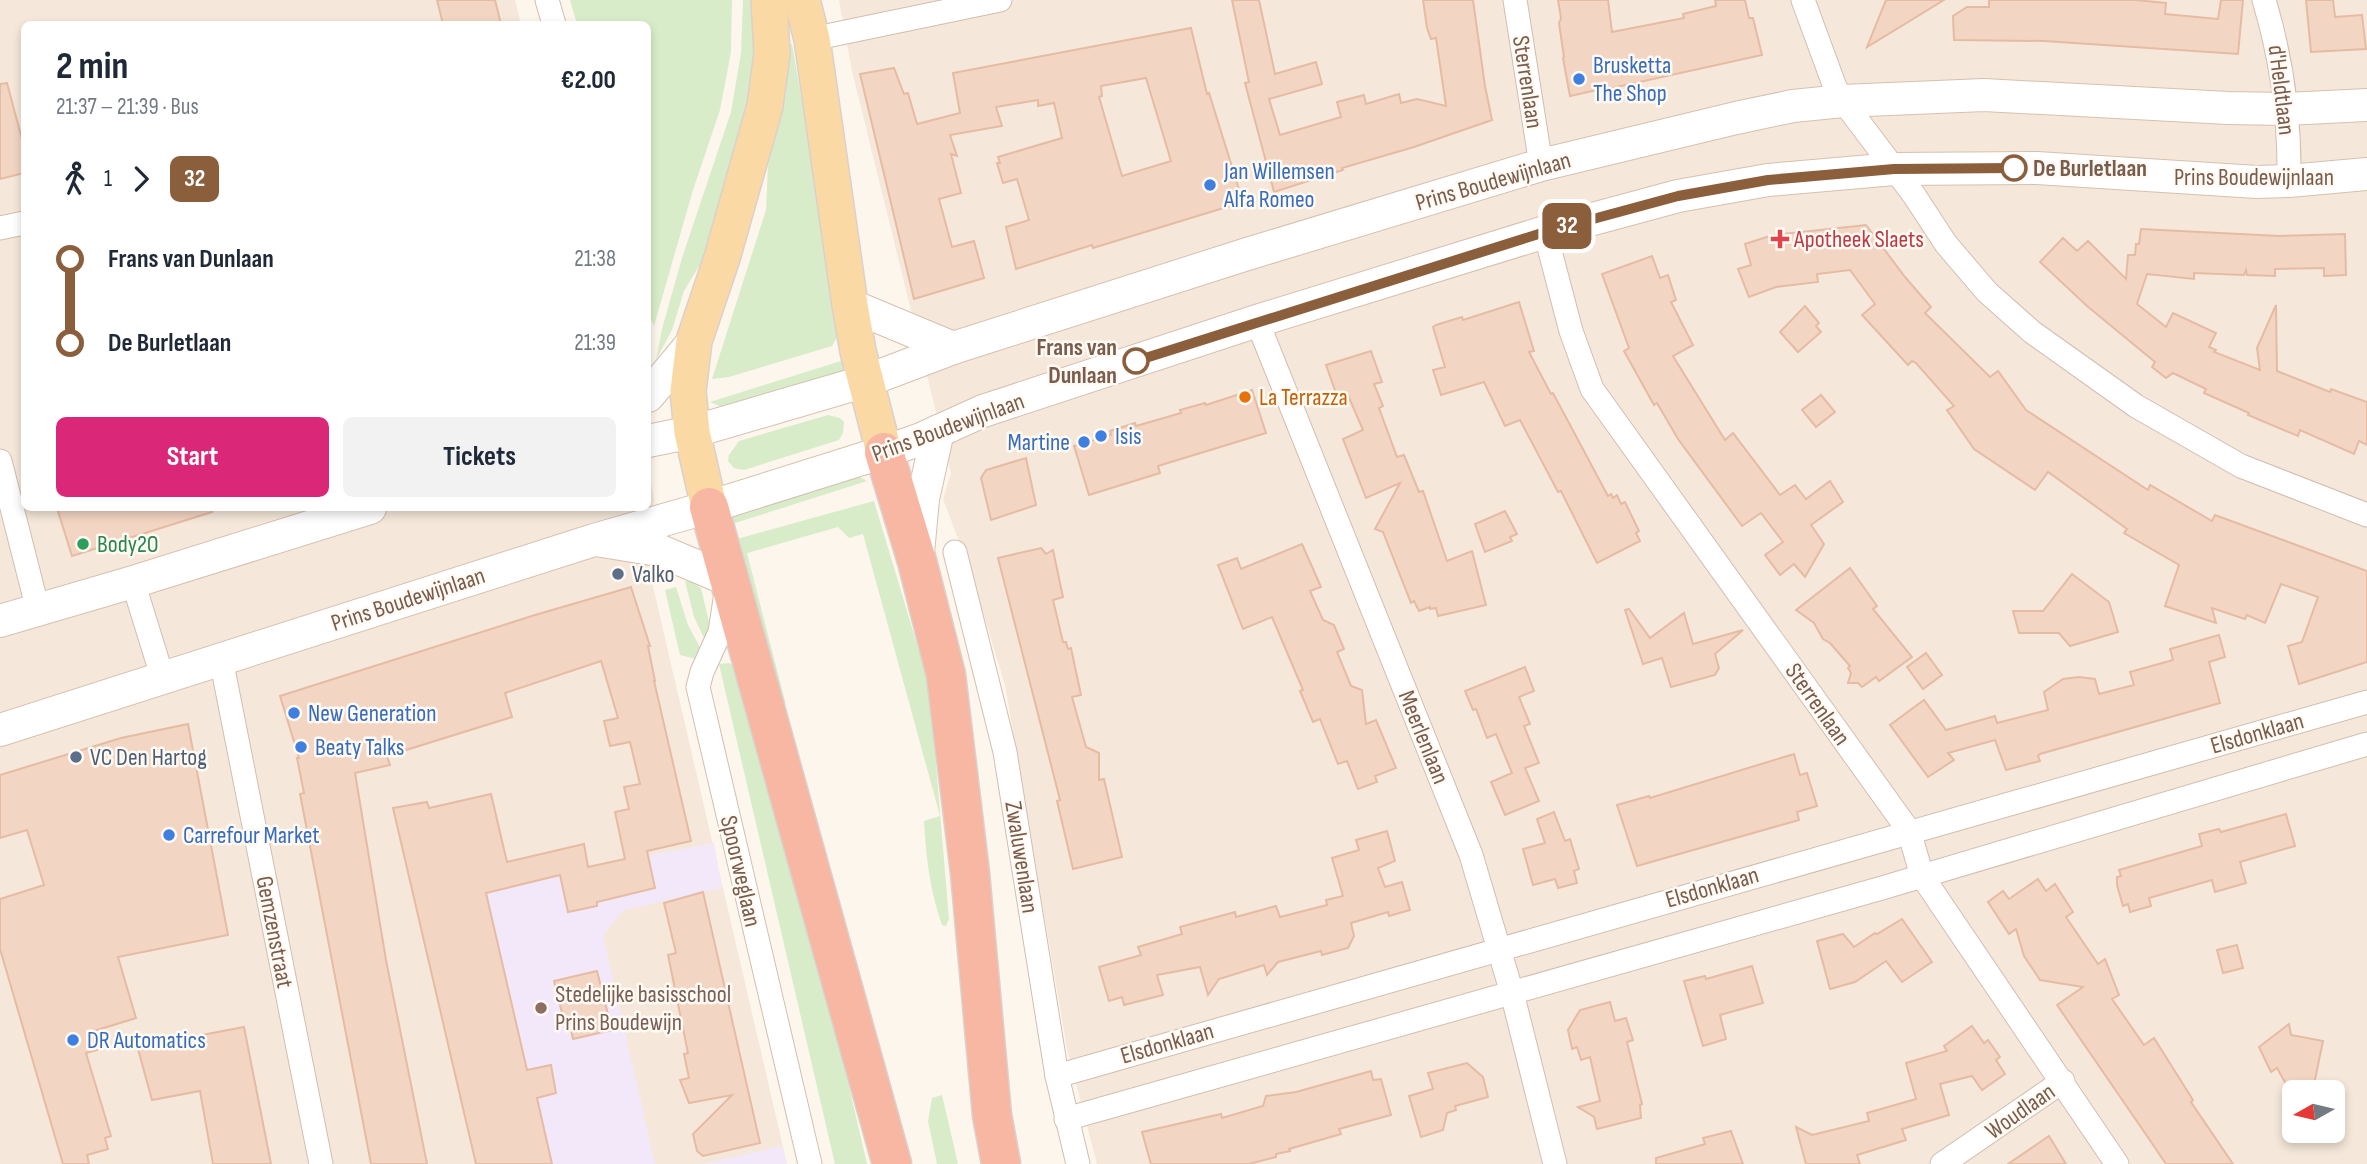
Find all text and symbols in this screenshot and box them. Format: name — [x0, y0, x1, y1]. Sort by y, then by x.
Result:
street label: Sterrenlaan — [1506, 34, 1549, 131]
street label: d'Heldtlaan — [2262, 43, 2301, 137]
text: 2 min — [56, 44, 128, 89]
place label: Brusketta The Shop — [1593, 51, 1671, 108]
text: €2.00 — [561, 65, 616, 96]
marker: Brusketta The Shop — [1571, 71, 1587, 87]
text: 21:37 – 21:39 · Bus — [56, 93, 199, 121]
street label: Prins Boudewijnlaan — [1412, 145, 1574, 217]
place label: De Burletlaan — [2033, 154, 2147, 183]
marker: De Burletlaan — [2001, 155, 2027, 181]
place label: Jan Willemsen Alfa Romeo — [1223, 157, 1335, 214]
icon: walk — [56, 160, 94, 198]
icon: forward — [122, 160, 160, 198]
street label: Prins Boudewijnlaan — [2174, 163, 2334, 192]
text: 32 — [184, 164, 205, 193]
text: 1 — [104, 165, 112, 193]
marker: Jan Willemsen Alfa Romeo — [1202, 177, 1218, 193]
line badge: 32 — [1536, 203, 1598, 249]
text: 32 — [1556, 211, 1578, 240]
place label: Apotheek Slaets — [1793, 225, 1924, 254]
marker: Apotheek Slaets — [1772, 231, 1788, 247]
text: Frans van Dunlaan — [108, 244, 274, 275]
text: 21:38 — [574, 245, 616, 273]
text: De Burletlaan — [108, 328, 231, 359]
text: 21:39 — [574, 329, 616, 357]
place label: Frans van Dunlaan — [1036, 333, 1117, 390]
marker: Frans van Dunlaan — [1123, 348, 1149, 374]
place label: La Terrazza — [1259, 383, 1348, 412]
street label: Prins Boudewijnlaan — [868, 386, 1028, 468]
marker: La Terrazza — [1237, 389, 1253, 405]
button: Start — [56, 417, 329, 497]
button: Tickets — [343, 417, 616, 497]
place label: Isis — [1115, 422, 1142, 451]
place label: Martine — [1008, 428, 1070, 457]
marker: Isis — [1093, 428, 1109, 444]
marker: Martine — [1076, 434, 1092, 450]
place label: Body2O — [97, 530, 159, 559]
marker: Body2O — [75, 536, 91, 552]
place label: Valko — [632, 560, 675, 589]
street label: Prins Boudewijnlaan — [328, 561, 489, 638]
marker: Valko — [610, 566, 626, 582]
street label: Sterrenlaan — [1779, 658, 1856, 751]
street label: Meerlenlaan — [1392, 686, 1455, 788]
place label: New Generation — [308, 699, 436, 728]
marker: New Generation — [286, 705, 302, 721]
street label: Elsdonklaan — [2207, 706, 2307, 761]
place label: Beaty Talks — [315, 733, 404, 762]
marker: Beaty Talks — [293, 739, 309, 755]
place label: VC Den Hartog — [90, 743, 207, 772]
marker: VC Den Hartog — [68, 749, 84, 765]
street label: Zwaluwenlaan — [998, 799, 1045, 915]
street label: Spoorweglaan — [714, 813, 767, 930]
place label: Carrefour Market — [183, 821, 320, 850]
marker: Carrefour Market — [161, 827, 177, 843]
street label: Elsdonklaan — [1662, 860, 1762, 915]
street label: Gemzenstraat — [249, 874, 300, 991]
place label: Stedelijke basisschool Prins Boudewijn — [555, 980, 731, 1037]
marker: Stedelijke basisschool Prins Boudewijn — [533, 1000, 549, 1016]
street label: Elsdonklaan — [1117, 1016, 1217, 1071]
place label: DR Automatics — [87, 1026, 206, 1055]
marker: DR Automatics — [65, 1032, 81, 1048]
street label: Woudlaan — [1980, 1077, 2061, 1146]
north arrow — [2282, 1080, 2345, 1143]
map controls — [2282, 1080, 2345, 1143]

